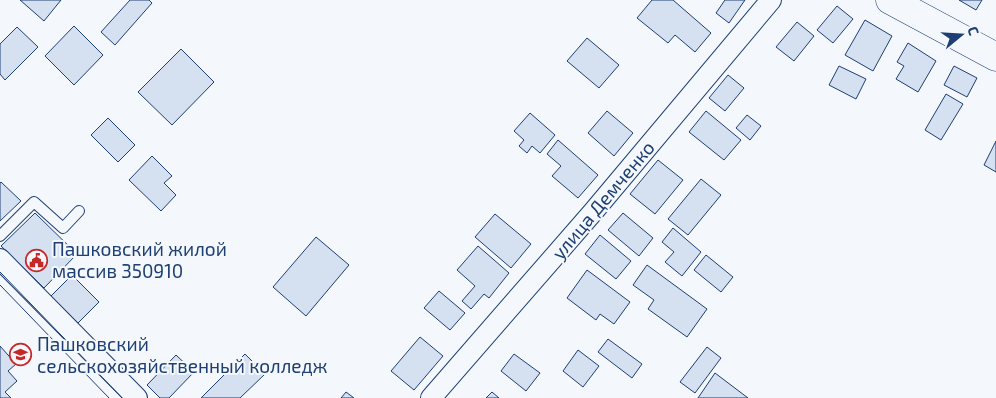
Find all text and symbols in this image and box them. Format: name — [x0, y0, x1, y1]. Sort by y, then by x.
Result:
north arrow — [936, 10, 986, 60]
text: С — [964, 24, 983, 37]
street label: улица Демченко — [546, 136, 660, 264]
place label: Пашковский жилой массив 350910 — [52, 237, 227, 282]
public building icon: Пашковский жилой массив 350910 — [24, 248, 48, 272]
place label: Пашковский сельскохозяйственный колледж — [37, 332, 328, 377]
school or university icon: Пашковский сельскохозяйственный колледж — [9, 343, 33, 367]

